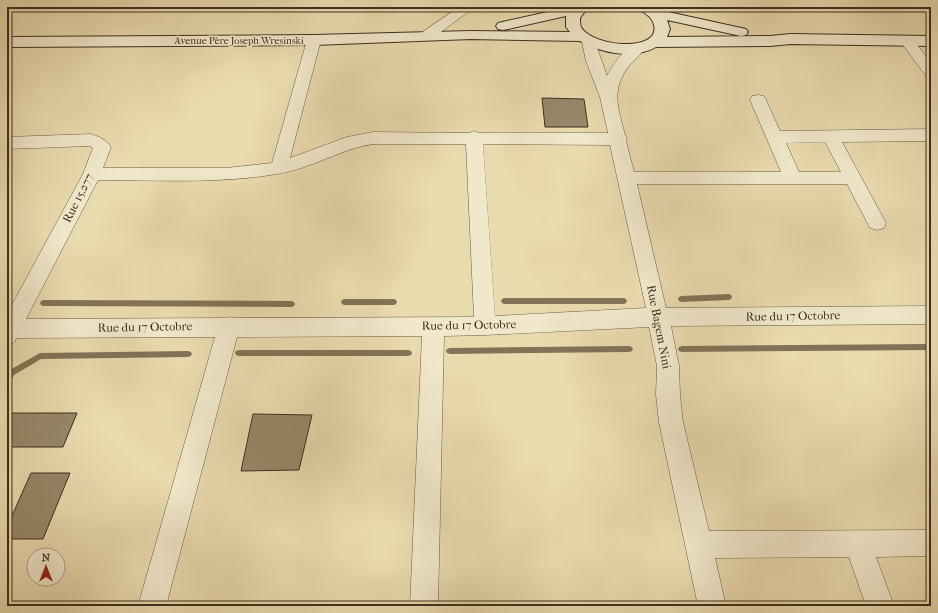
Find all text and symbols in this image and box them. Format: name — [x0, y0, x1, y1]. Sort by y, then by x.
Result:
street label: Avenue Père Joseph Wresinski — [173, 35, 304, 47]
street label: Rue 15.277 — [60, 171, 96, 225]
street label: Rue Bagem Nini — [644, 284, 674, 371]
street label: Rue du 17 Octobre — [746, 308, 840, 324]
street label: Rue du 17 Octobre — [422, 317, 516, 333]
street label: Rue du 17 Octobre — [98, 319, 192, 335]
north arrow — [26, 547, 66, 587]
text: N — [42, 551, 51, 564]

